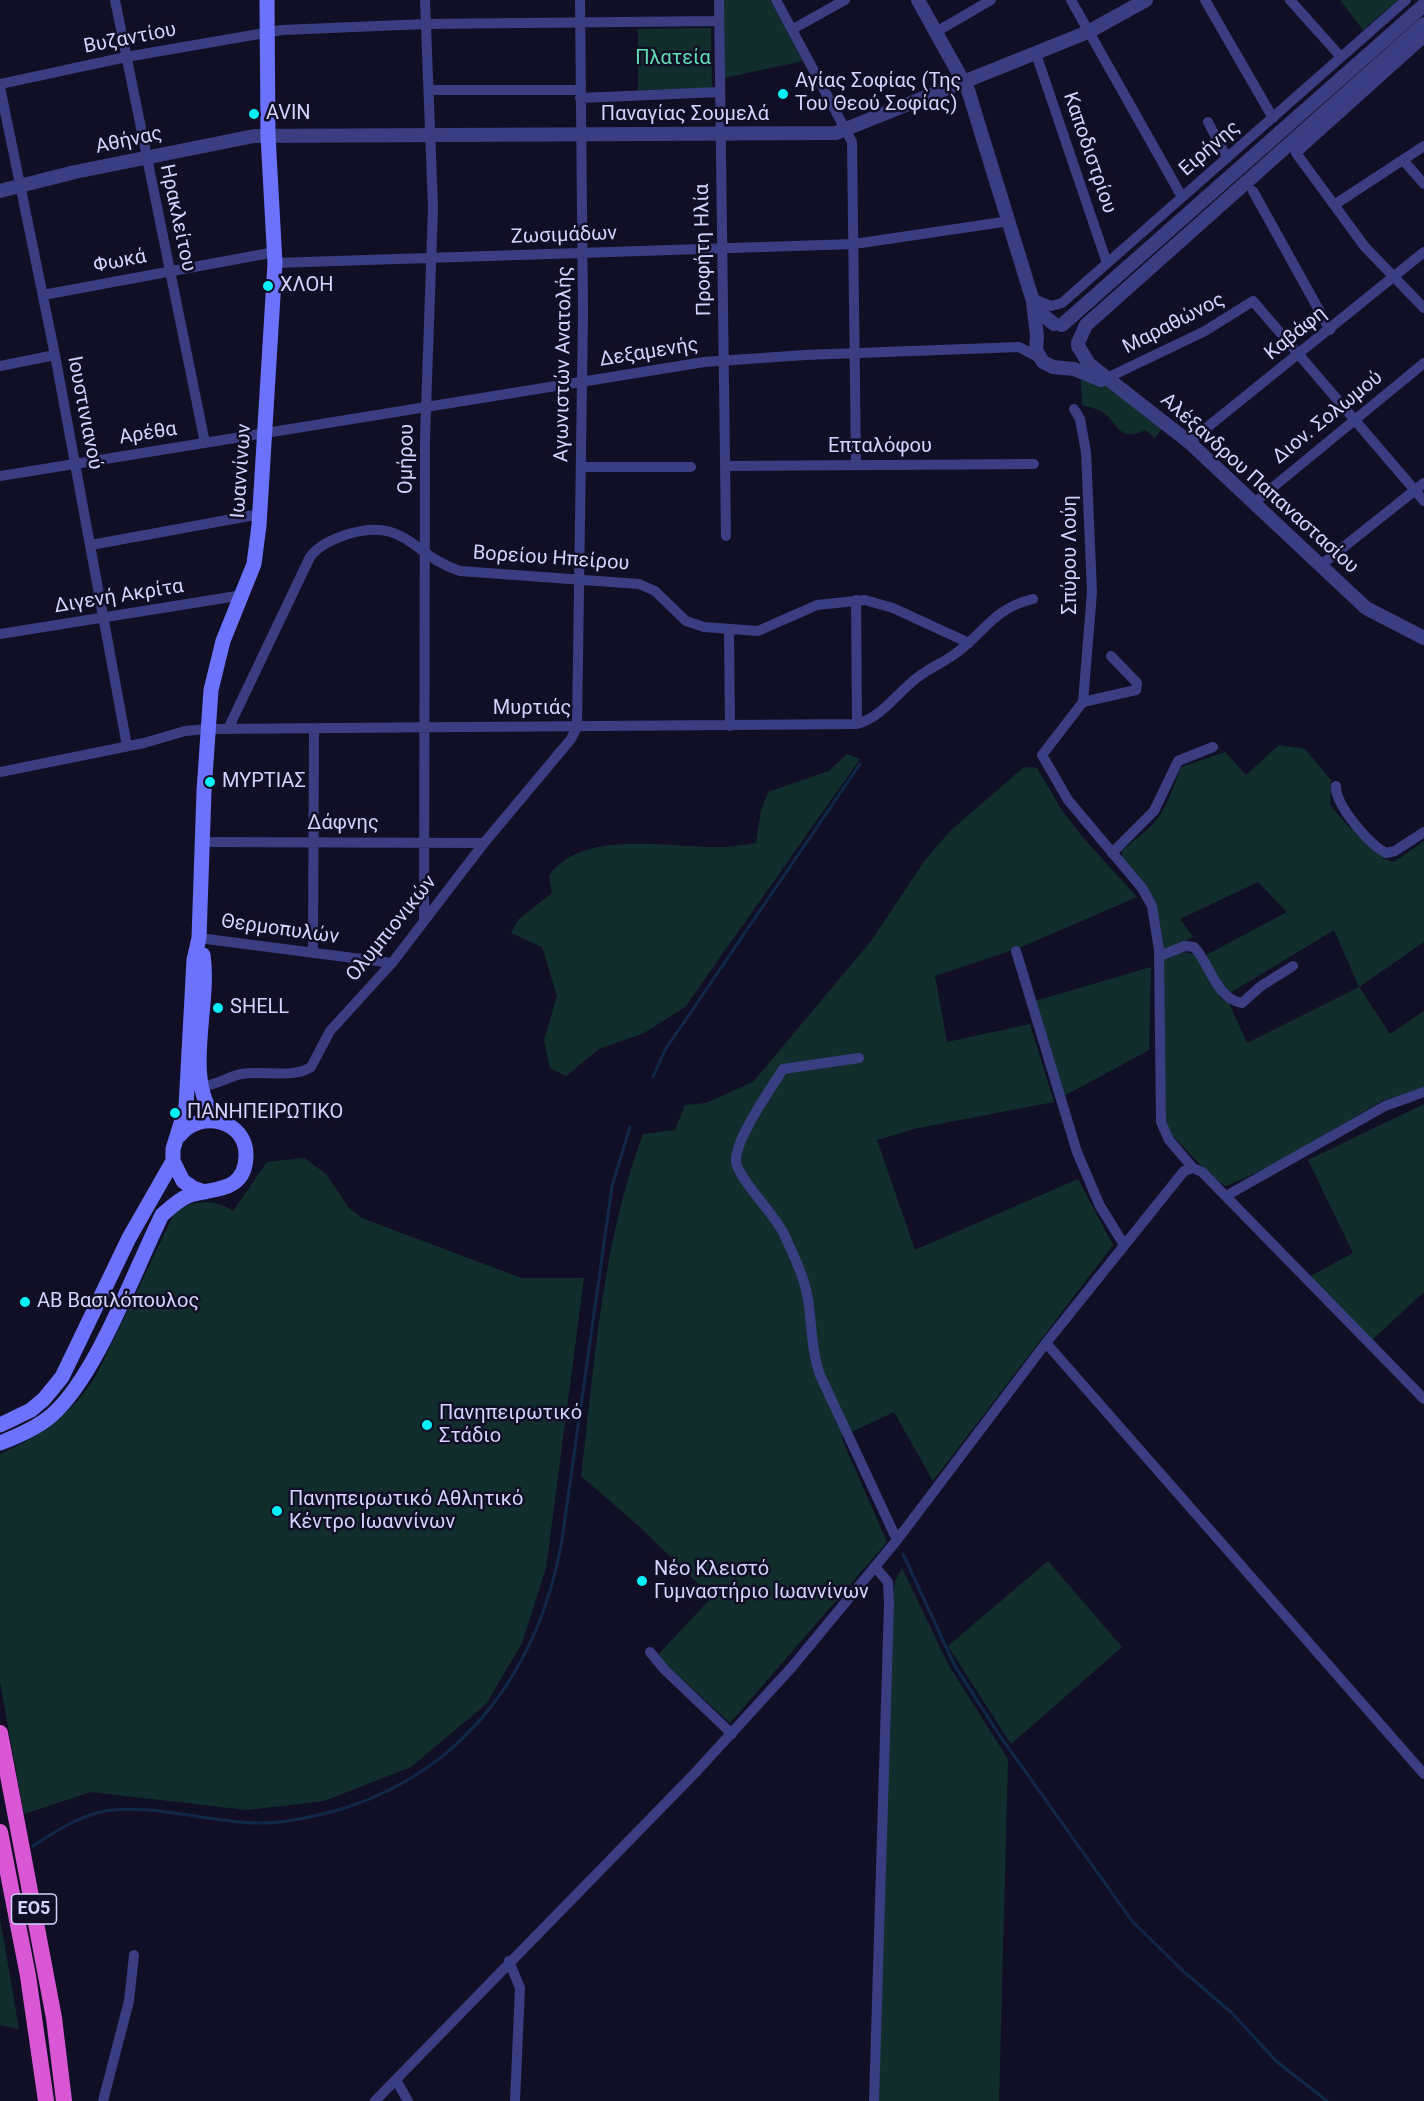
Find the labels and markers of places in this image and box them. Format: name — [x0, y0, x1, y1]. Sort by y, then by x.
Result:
place label: Αγίας Σοφίας (Της Του Θεού Σοφίας) — [795, 70, 961, 117]
marker: Αγίας Σοφίας (Της Του Θεού Σοφίας) — [776, 87, 790, 101]
place label: AVIN — [266, 102, 311, 126]
marker: AVIN — [247, 107, 261, 121]
place label: ΧΛΟΗ — [280, 274, 334, 298]
marker: ΧΛΟΗ — [261, 279, 275, 293]
place label: ΜΥΡΤΙΑΣ — [222, 770, 306, 794]
marker: ΜΥΡΤΙΑΣ — [203, 775, 217, 789]
place label: SHELL — [230, 996, 289, 1020]
marker: SHELL — [211, 1001, 225, 1015]
place label: ΠΑΝΗΠΕΙΡΩΤΙΚΟ — [187, 1101, 343, 1125]
marker: ΠΑΝΗΠΕΙΡΩΤΙΚΟ — [168, 1106, 182, 1120]
place label: ΑΒ Βασιλόπουλος — [37, 1290, 199, 1314]
marker: ΑΒ Βασιλόπουλος — [18, 1295, 32, 1309]
place label: Πανηπειρωτικό Στάδιο — [439, 1402, 582, 1449]
marker: Πανηπειρωτικό Στάδιο — [420, 1418, 434, 1432]
place label: Πανηπειρωτικό Αθλητικό Κέντρο Ιωαννίνων — [289, 1488, 523, 1535]
marker: Πανηπειρωτικό Αθλητικό Κέντρο Ιωαννίνων — [270, 1504, 284, 1518]
place label: Νέο Κλειστό Γυμναστήριο Ιωαννίνων — [654, 1558, 869, 1605]
marker: Νέο Κλειστό Γυμναστήριο Ιωαννίνων — [635, 1574, 649, 1588]

